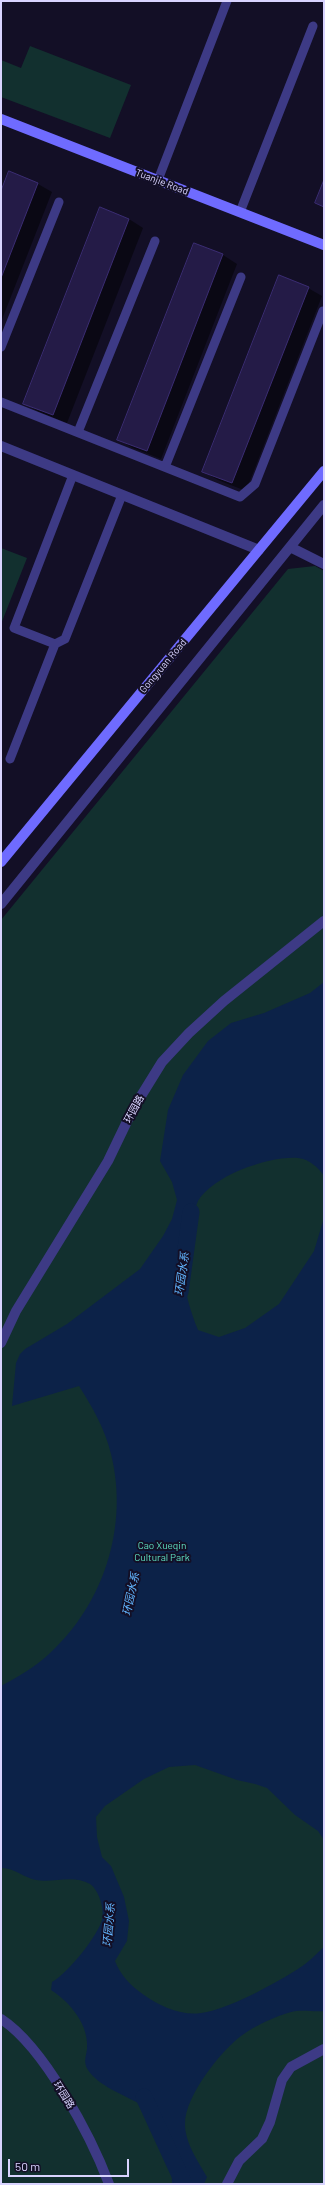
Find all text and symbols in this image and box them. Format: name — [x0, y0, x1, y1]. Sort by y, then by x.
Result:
street label: Tuanjie Road — [134, 166, 190, 198]
street label: Gongyuan Road — [137, 637, 189, 695]
street label: 环园路 — [121, 1093, 147, 1125]
water label: 环园水系 — [172, 1251, 192, 1297]
park label: Cao Xueqin Cultural Park — [134, 1540, 190, 1564]
water label: 环园水系 — [120, 1571, 142, 1617]
water label: 环园水系 — [101, 1903, 117, 1947]
street label: 环园路 — [51, 2079, 77, 2111]
scale bar — [10, 2151, 131, 2177]
text: 50 m — [15, 2159, 40, 2173]

